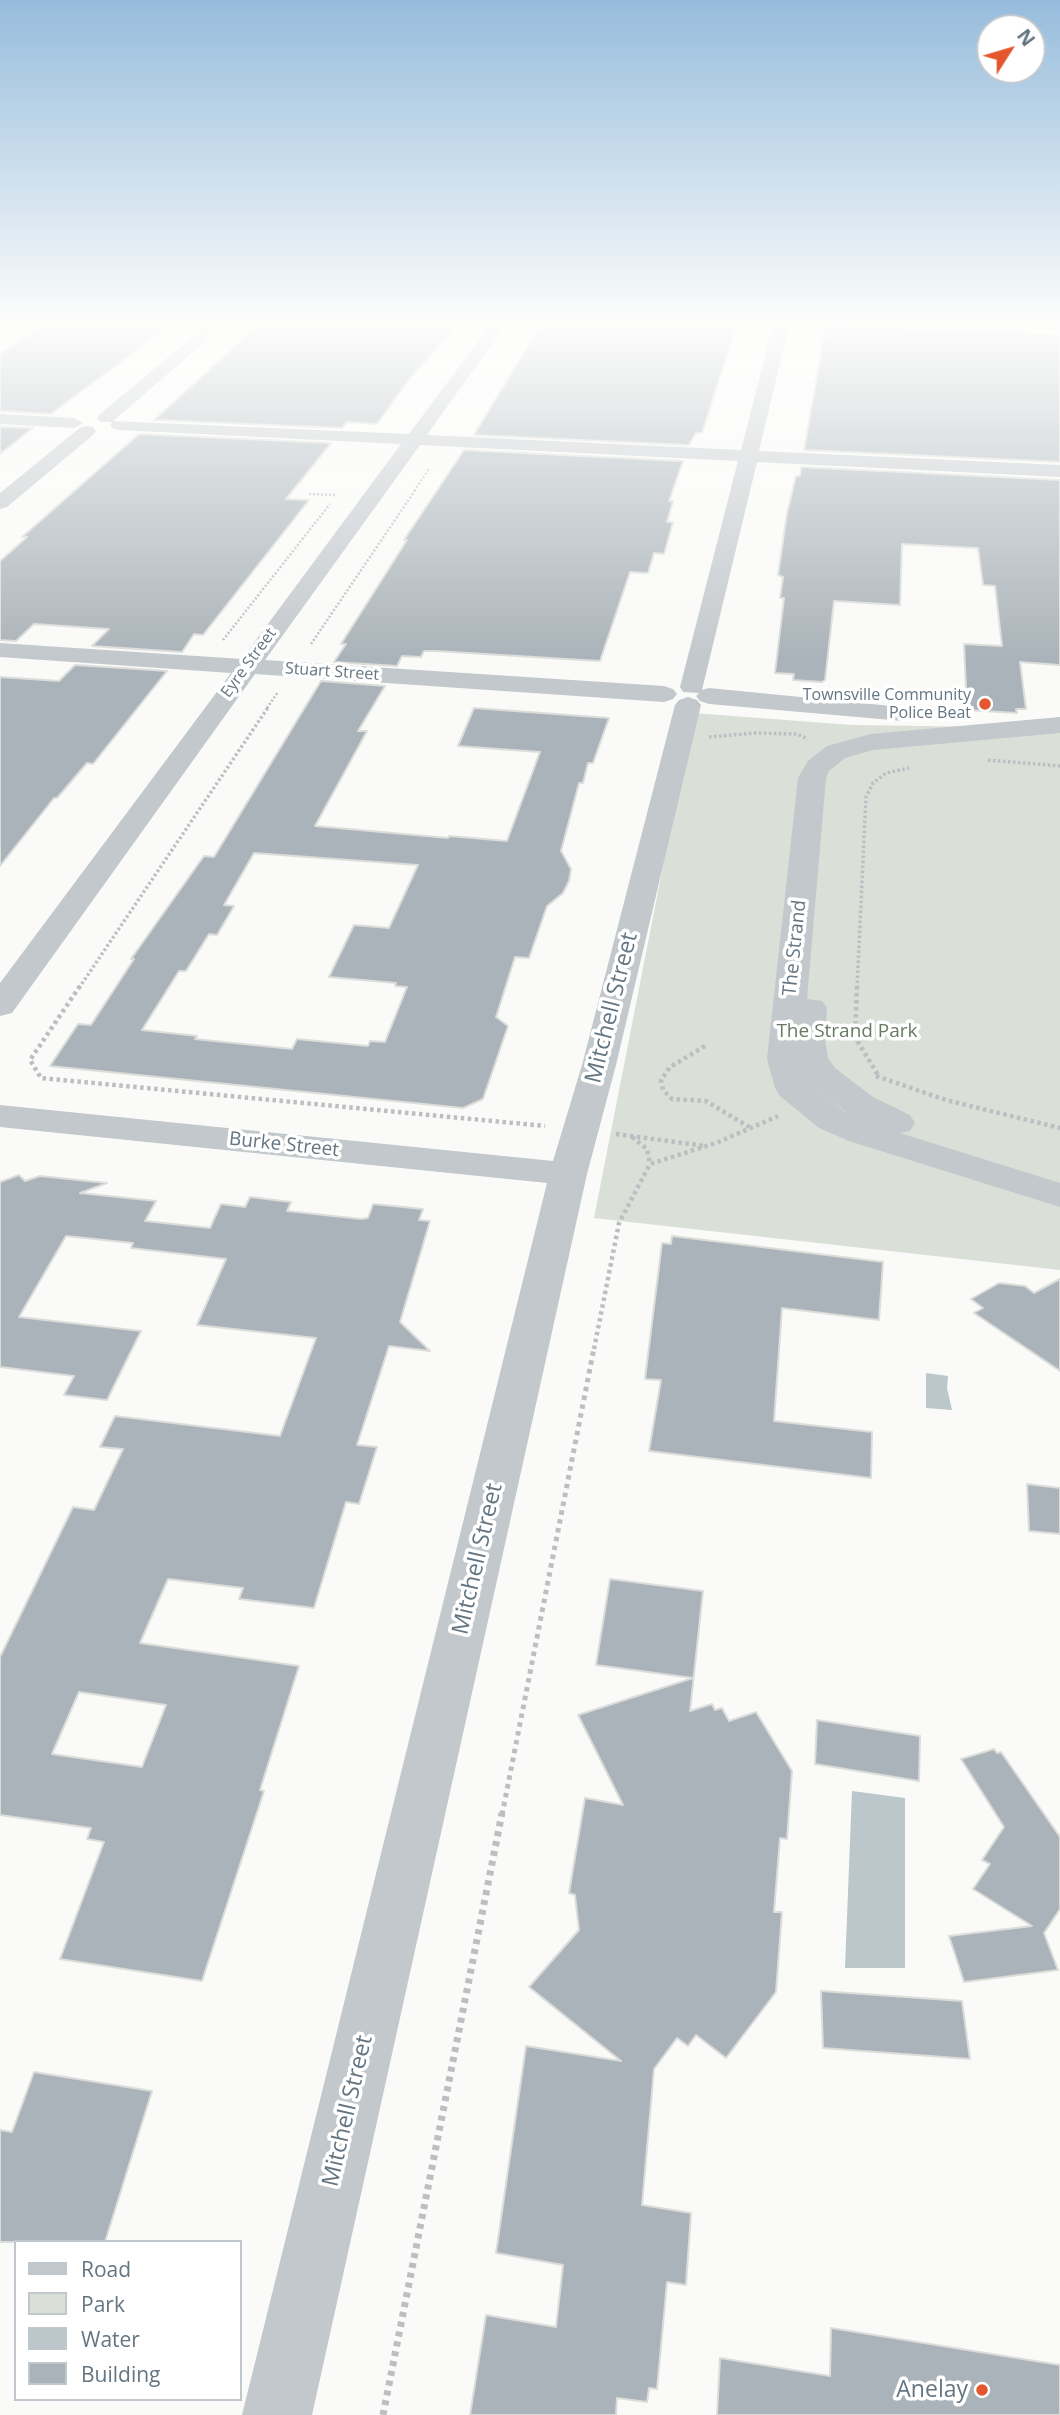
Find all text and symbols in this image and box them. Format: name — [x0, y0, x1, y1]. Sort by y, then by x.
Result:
north arrow — [976, 14, 1046, 84]
text: N — [1011, 24, 1041, 52]
street label: Eyre Street — [217, 624, 281, 702]
street label: Stuart Street — [284, 659, 380, 685]
place label: Townsville Community Police Beat — [803, 685, 971, 723]
marker: Townsville Community Police Beat — [977, 696, 993, 712]
street label: The Strand — [779, 899, 811, 997]
street label: Mitchell Street — [580, 930, 644, 1086]
park label: The Strand Park — [776, 1021, 918, 1043]
street label: Burke Street — [228, 1128, 340, 1162]
street label: Mitchell Street — [447, 1481, 509, 1637]
street label: Mitchell Street — [317, 2033, 379, 2189]
legend — [14, 2240, 242, 2401]
text: Road — [81, 2255, 131, 2283]
text: Park — [81, 2290, 125, 2318]
text: Water — [81, 2325, 140, 2353]
text: Building — [81, 2360, 160, 2388]
place label: Anelay — [896, 2376, 968, 2404]
marker: Anelay — [974, 2382, 990, 2398]

